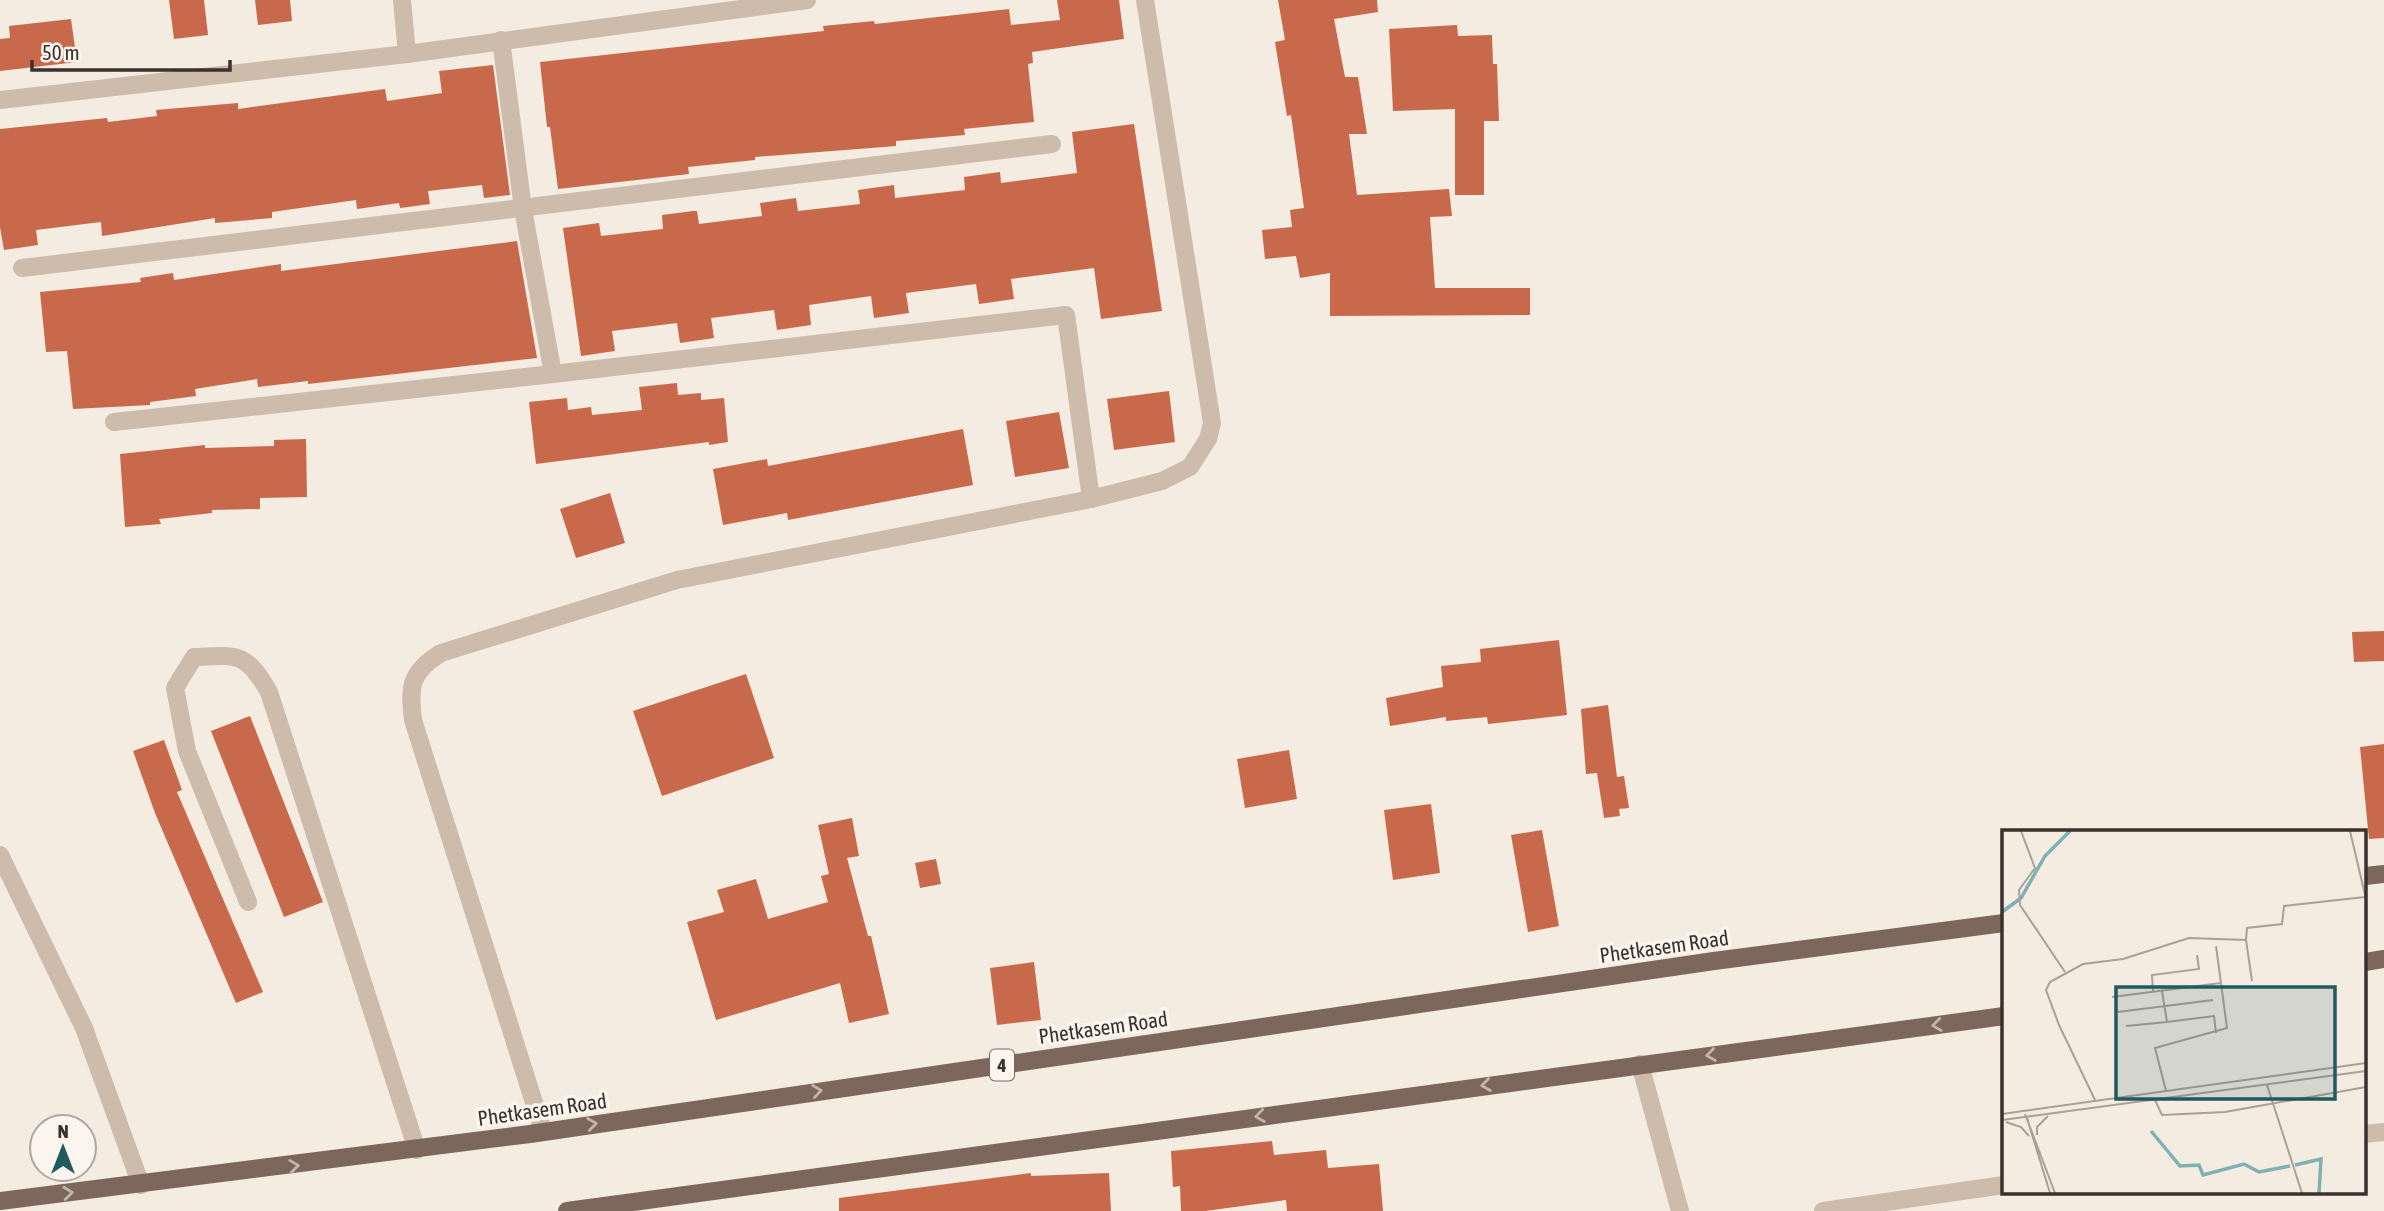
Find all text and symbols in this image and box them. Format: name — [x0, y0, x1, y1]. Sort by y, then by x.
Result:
scale bar — [32, 28, 229, 72]
text: 50 m — [42, 40, 80, 64]
inset map — [2002, 830, 2366, 1194]
street label: Phetkasem Road — [1598, 925, 1730, 967]
street label: Phetkasem Road — [1037, 1006, 1169, 1048]
one-way arrow — [1931, 1017, 1942, 1032]
one-way arrow — [1705, 1047, 1717, 1062]
road number: 4 — [990, 1050, 1014, 1080]
one-way arrow — [1480, 1078, 1491, 1093]
one-way arrow — [811, 1084, 823, 1099]
street label: Phetkasem Road — [476, 1088, 608, 1130]
one-way arrow — [1254, 1109, 1266, 1124]
north arrow — [28, 1113, 98, 1183]
one-way arrow — [586, 1117, 598, 1132]
text: N — [57, 1120, 69, 1142]
one-way arrow — [288, 1158, 299, 1173]
one-way arrow — [62, 1186, 74, 1201]

